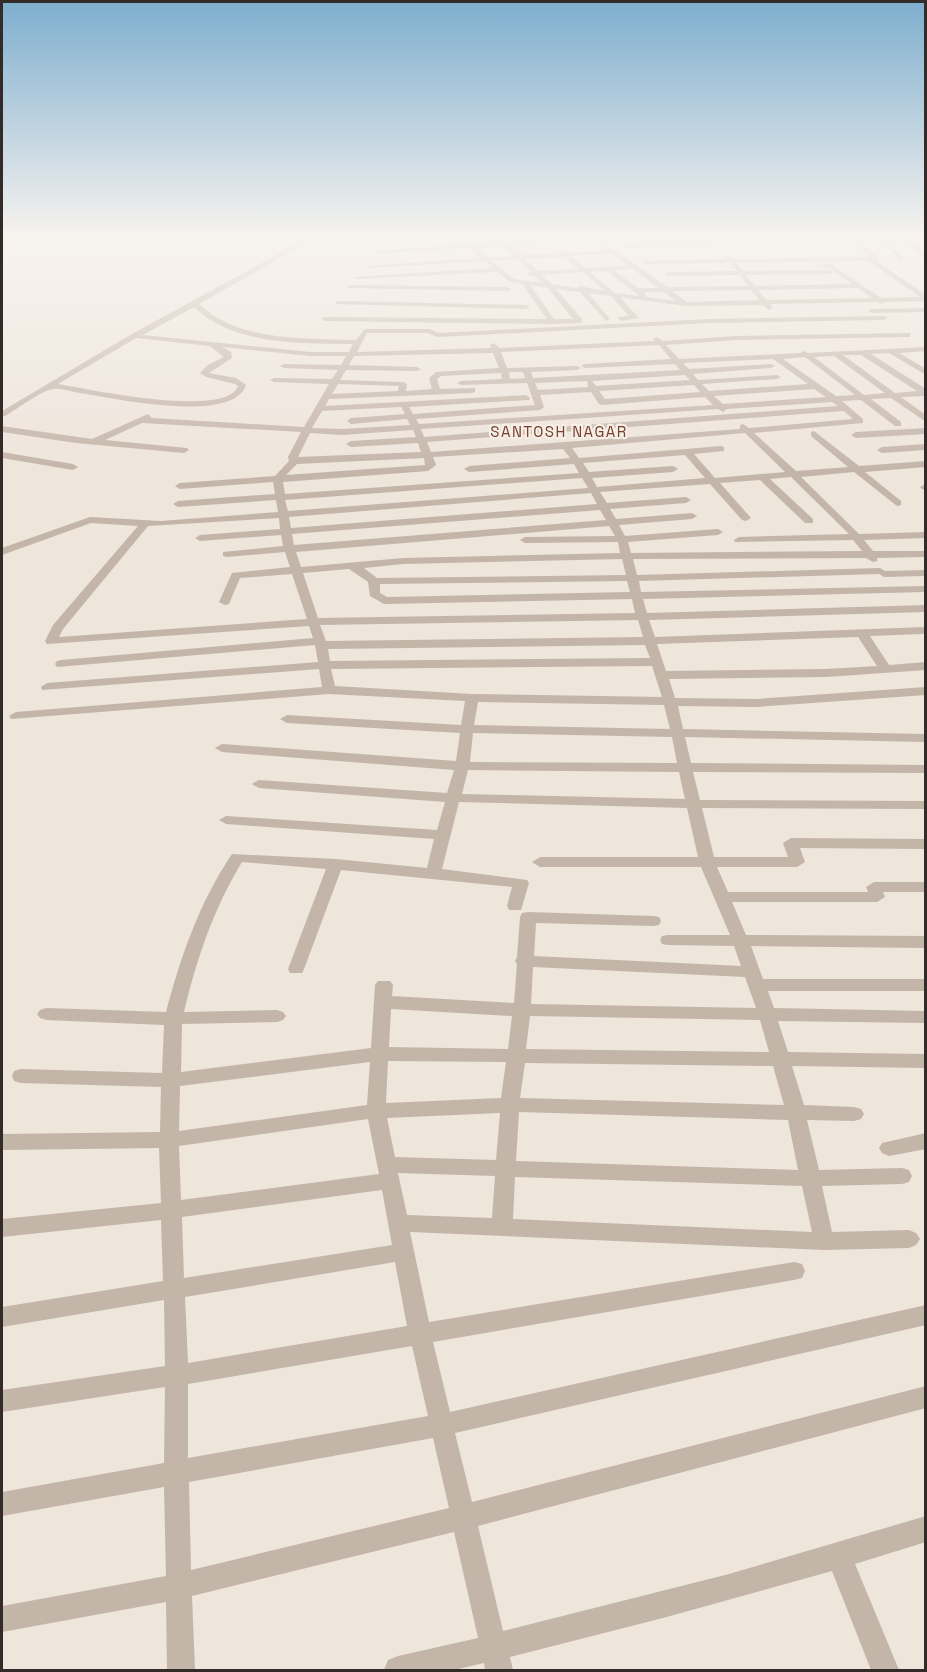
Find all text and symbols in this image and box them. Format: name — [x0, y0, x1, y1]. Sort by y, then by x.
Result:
district label: SANTOSH NAGAR — [490, 422, 628, 441]

